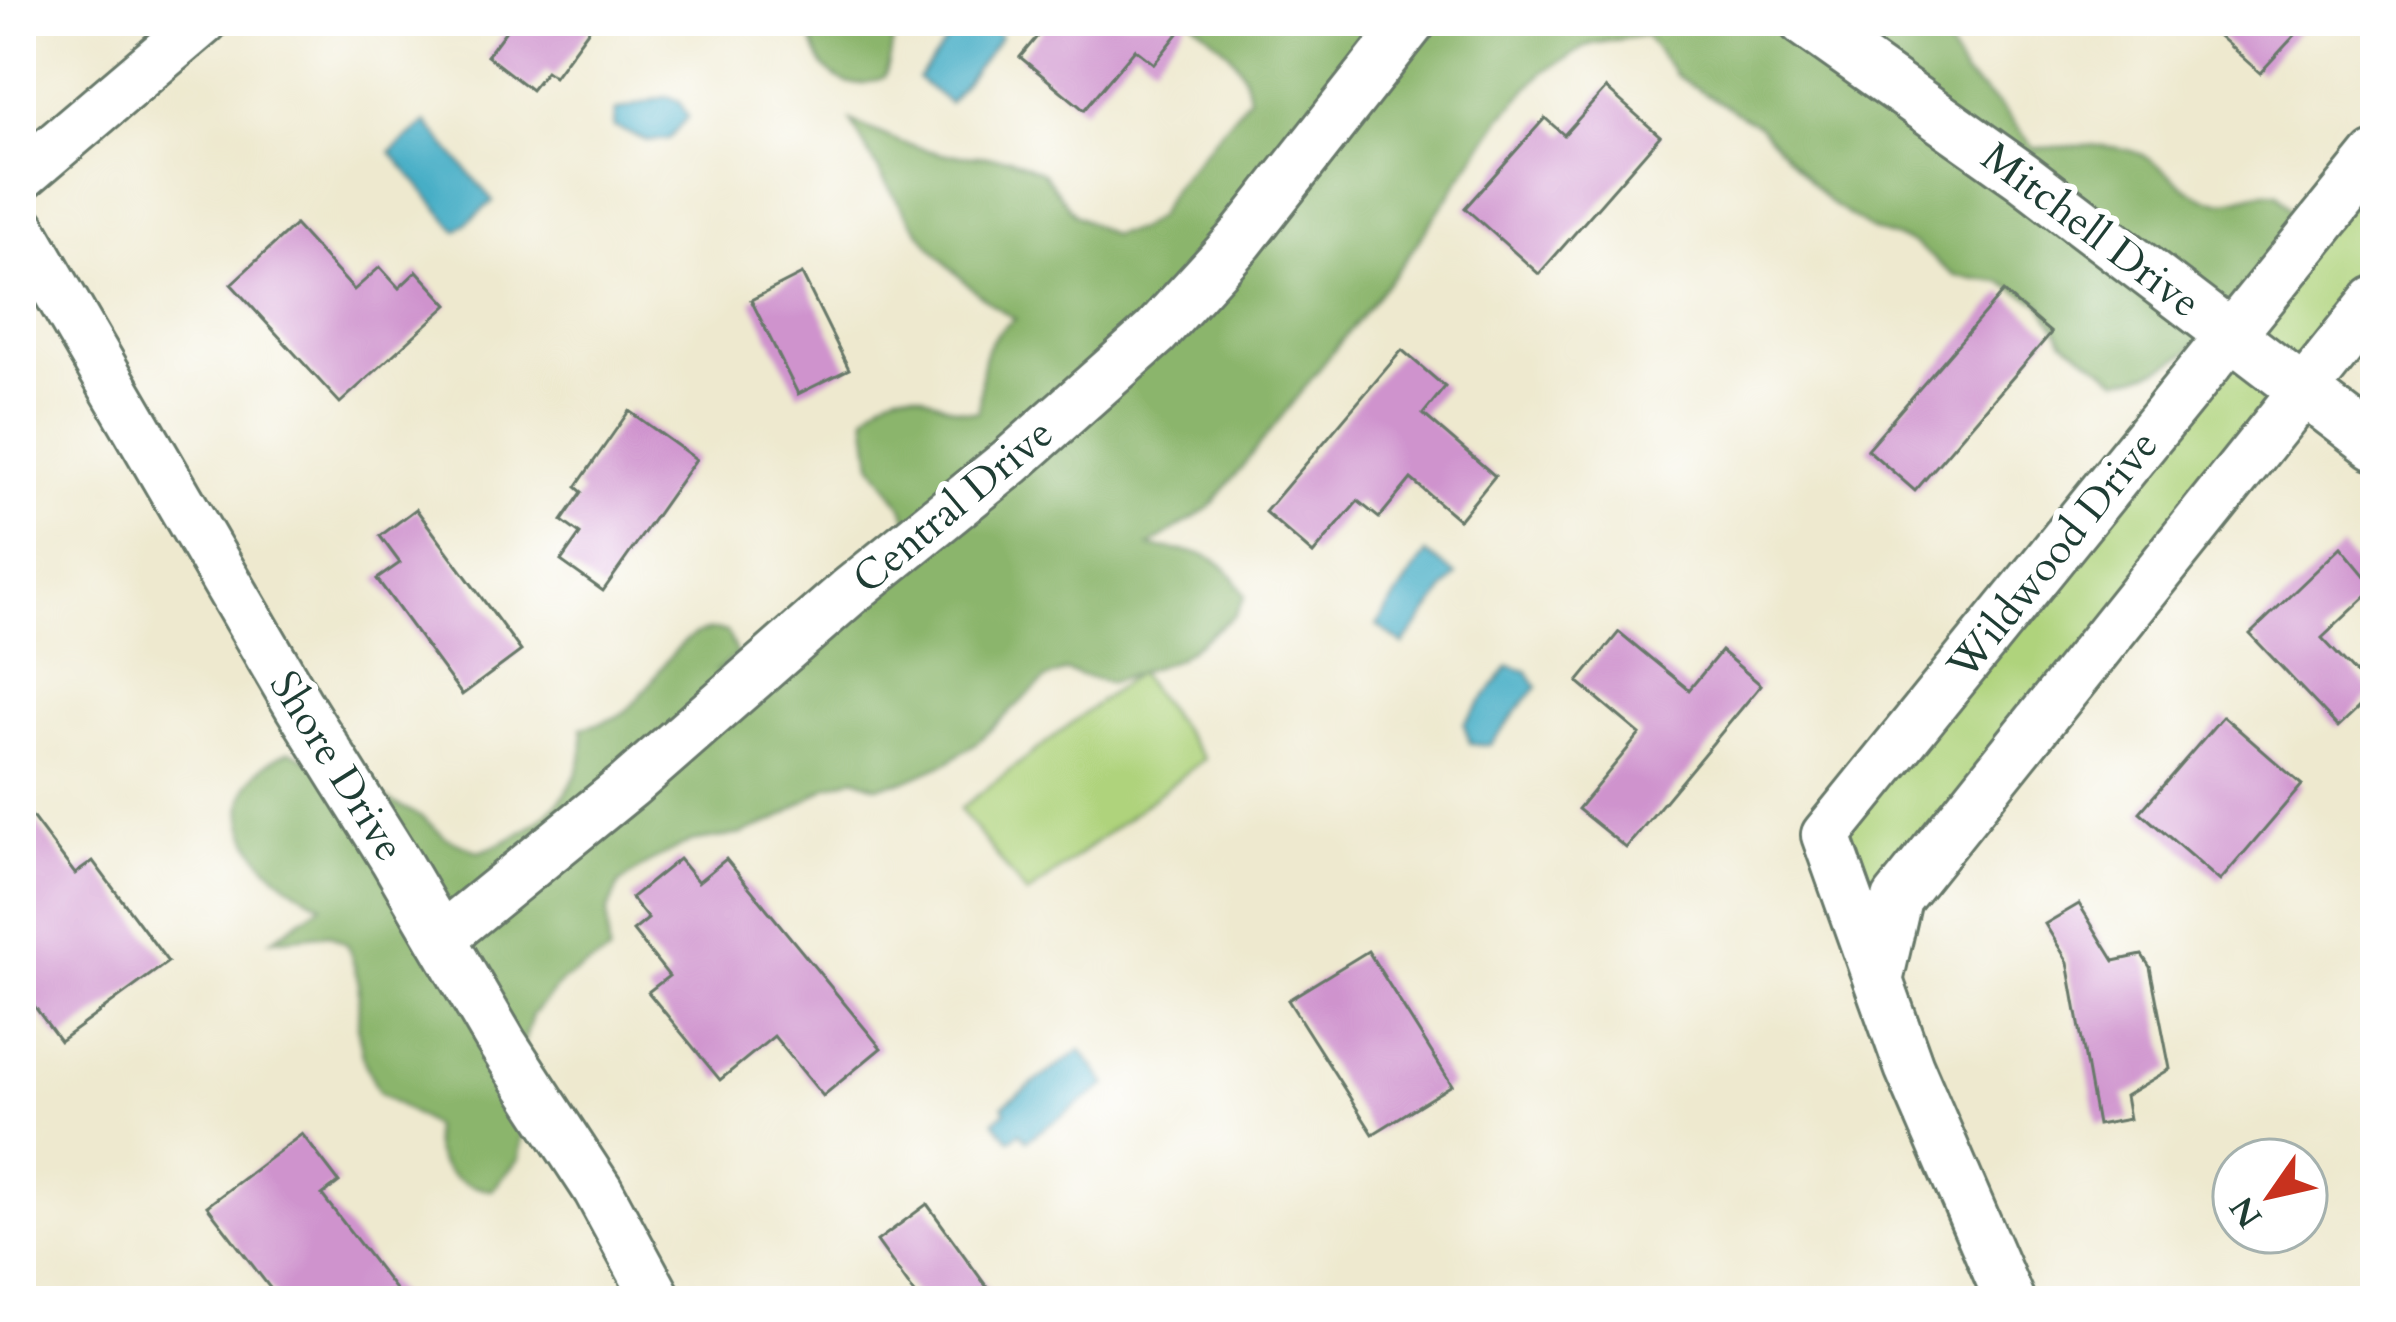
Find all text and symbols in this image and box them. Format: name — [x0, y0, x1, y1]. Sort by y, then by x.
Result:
street label: Mitchell Drive — [1970, 129, 2212, 331]
street label: Central Drive — [841, 405, 1065, 607]
street label: Wildwood Drive — [1934, 418, 2171, 692]
street label: Shore Drive — [256, 660, 418, 872]
north arrow — [2210, 1136, 2330, 1256]
text: N — [2220, 1187, 2273, 1236]

